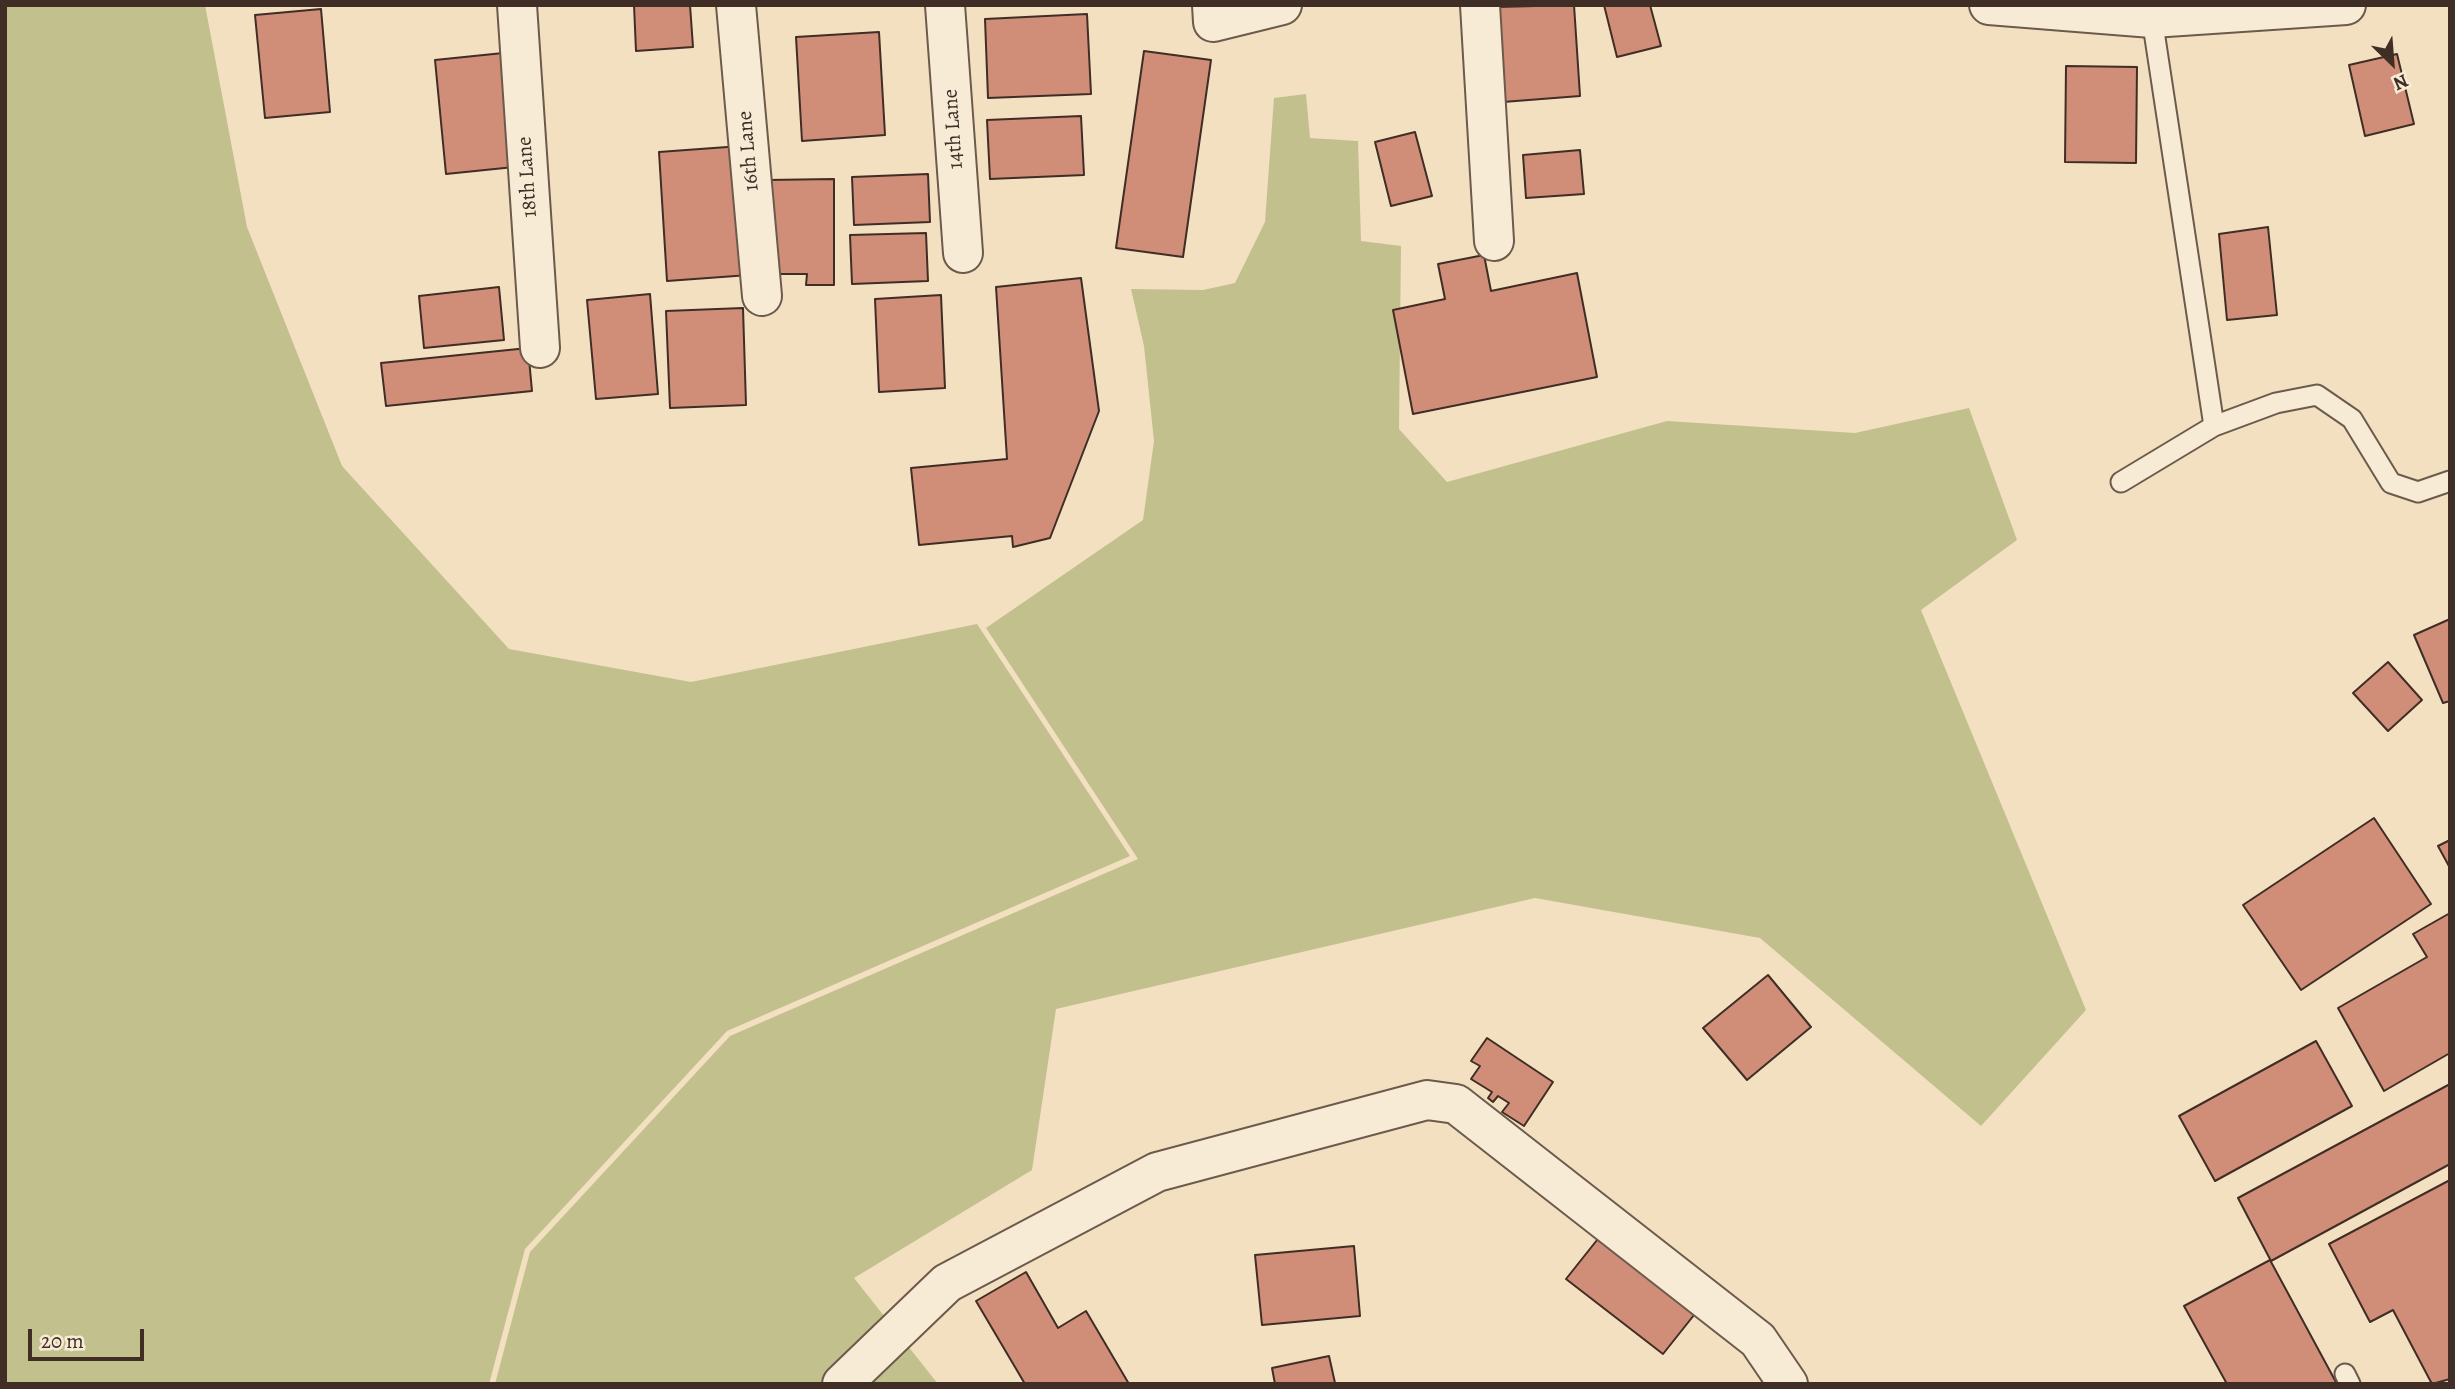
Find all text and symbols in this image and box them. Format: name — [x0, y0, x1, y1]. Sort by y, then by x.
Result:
north arrow — [2357, 28, 2427, 98]
text: N — [2389, 67, 2413, 97]
street label: 14th Lane — [939, 88, 969, 170]
street label: 16th Lane — [733, 110, 765, 192]
street label: 18th Lane — [513, 136, 543, 218]
scale bar — [32, 1316, 147, 1360]
text: 20 m — [41, 1327, 84, 1355]

